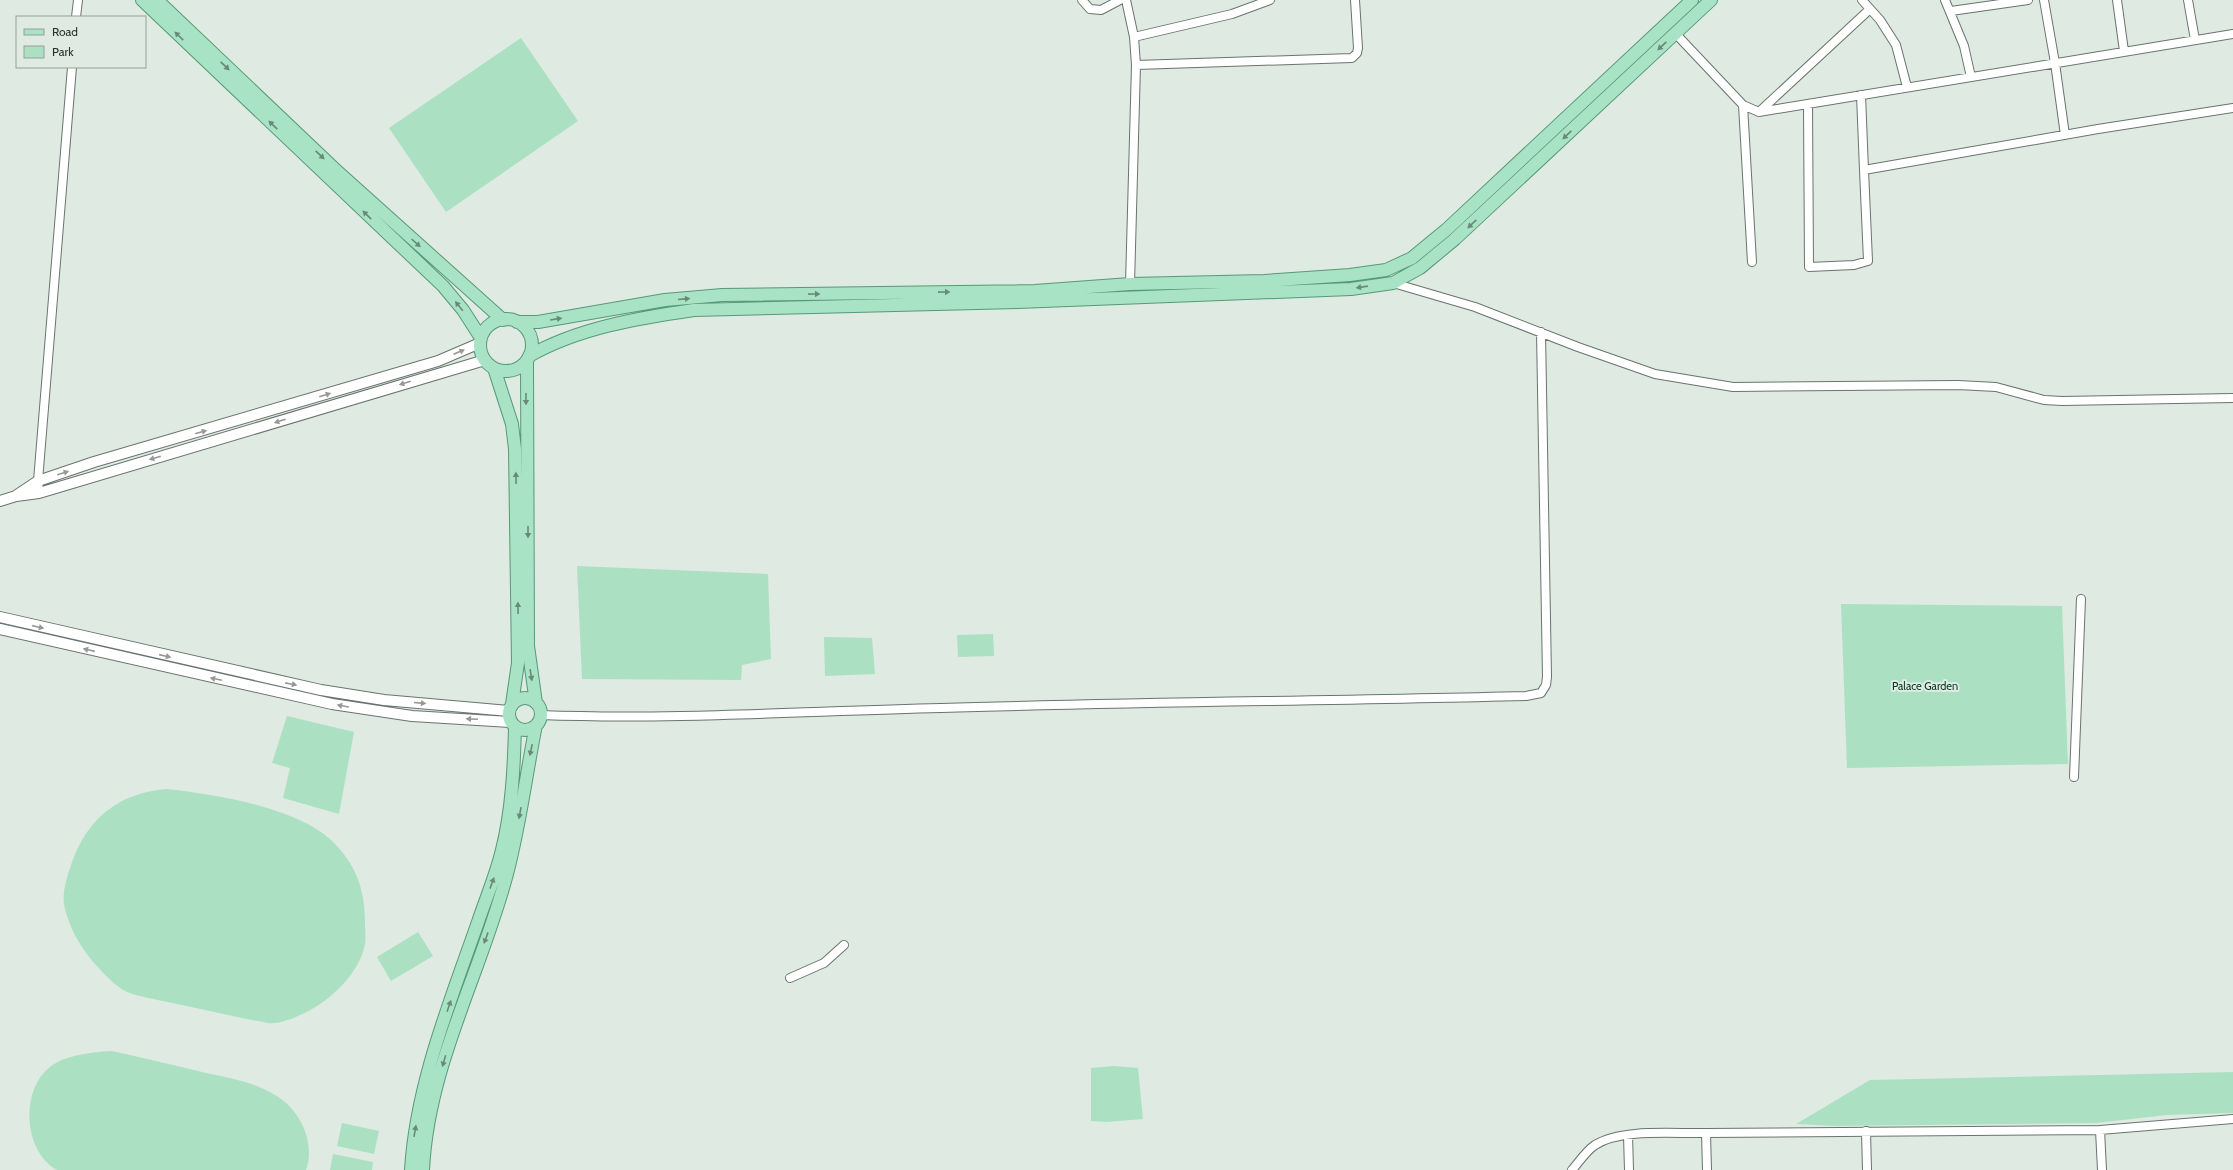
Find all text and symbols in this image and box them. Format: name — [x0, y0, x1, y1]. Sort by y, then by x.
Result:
legend — [16, 16, 146, 68]
text: Road — [52, 24, 78, 39]
one-way arrow — [173, 31, 184, 40]
one-way arrow — [1657, 41, 1666, 50]
text: Park — [52, 44, 74, 59]
one-way arrow — [220, 61, 230, 70]
one-way arrow — [268, 120, 278, 130]
one-way arrow — [1562, 130, 1572, 139]
one-way arrow — [315, 150, 325, 160]
one-way arrow — [362, 210, 372, 220]
one-way arrow — [1467, 219, 1477, 228]
one-way arrow — [410, 238, 421, 247]
one-way arrow — [1356, 284, 1368, 290]
one-way arrow — [938, 289, 951, 295]
one-way arrow — [808, 291, 821, 297]
one-way arrow — [678, 295, 690, 302]
one-way arrow — [455, 300, 464, 311]
one-way arrow — [549, 316, 562, 322]
one-way arrow — [453, 349, 464, 355]
one-way arrow — [398, 380, 410, 386]
one-way arrow — [320, 392, 332, 398]
one-way arrow — [523, 393, 529, 406]
one-way arrow — [274, 418, 286, 424]
one-way arrow — [195, 429, 207, 435]
one-way arrow — [149, 455, 161, 461]
one-way arrow — [57, 470, 69, 476]
one-way arrow — [513, 471, 519, 484]
one-way arrow — [525, 526, 531, 539]
one-way arrow — [515, 601, 521, 614]
one-way arrow — [32, 624, 44, 630]
one-way arrow — [83, 646, 95, 652]
one-way arrow — [158, 653, 171, 659]
one-way arrow — [528, 669, 534, 681]
one-way arrow — [210, 675, 222, 681]
park label: Palace Garden — [1892, 679, 1958, 693]
one-way arrow — [285, 681, 298, 687]
one-way arrow — [414, 700, 426, 707]
one-way arrow — [337, 702, 349, 708]
one-way arrow — [466, 716, 478, 723]
one-way arrow — [527, 744, 533, 756]
one-way arrow — [516, 807, 522, 819]
one-way arrow — [490, 877, 496, 889]
one-way arrow — [482, 932, 488, 944]
one-way arrow — [446, 999, 452, 1011]
one-way arrow — [441, 1055, 447, 1067]
one-way arrow — [412, 1125, 418, 1137]

